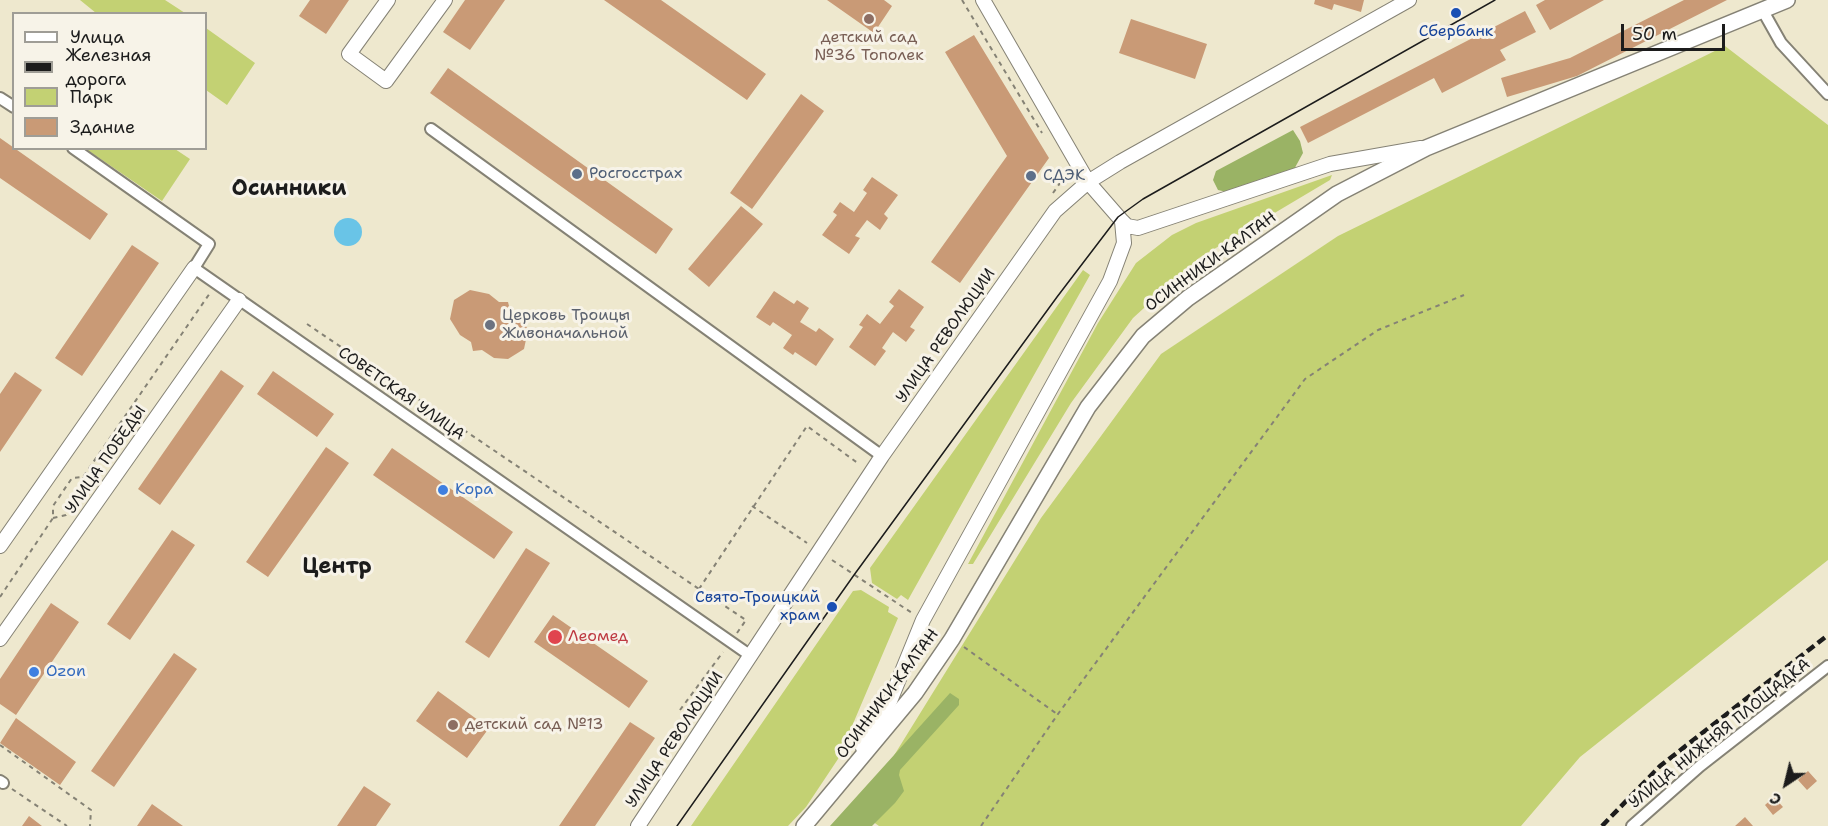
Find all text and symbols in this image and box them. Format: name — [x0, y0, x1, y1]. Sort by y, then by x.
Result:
marker: Сбербанк — [1449, 6, 1463, 20]
legend — [12, 12, 207, 150]
marker: детский сад №36 Тополек — [862, 12, 876, 26]
scale bar — [1624, 12, 1728, 50]
place label: Сбербанк — [1419, 22, 1493, 42]
text: 50 m — [1632, 22, 1677, 46]
text: Улица — [70, 25, 124, 49]
place label: детский сад №36 Тополек — [814, 28, 924, 66]
text: Железная дорога — [65, 43, 151, 91]
text: Парк — [70, 85, 113, 109]
text: Здание — [70, 115, 135, 139]
place label: Росгосстрах — [589, 164, 682, 184]
place label: СДЭК — [1043, 166, 1085, 186]
marker: Росгосстрах — [570, 167, 584, 181]
marker: СДЭК — [1024, 169, 1038, 183]
district label: Осинники — [232, 176, 346, 202]
street label: ОСИННИКИ-КАЛТАН — [1142, 208, 1280, 316]
street label: УЛИЦА РЕВОЛЮЦИИ — [892, 265, 1000, 407]
place label: Церковь Троицы Живоначальной — [502, 306, 630, 344]
marker: Церковь Троицы Живоначальной — [483, 318, 497, 332]
street label: СОВЕТСКАЯ УЛИЦА — [334, 343, 468, 445]
street label: УЛИЦА ПОБЕДЫ — [62, 402, 150, 518]
place label: Кора — [455, 480, 493, 500]
marker: Кора — [436, 483, 450, 497]
district label: Центр — [302, 554, 372, 580]
place label: Свято-Троицкий храм — [695, 588, 820, 626]
marker: Свято-Троицкий храм — [825, 600, 839, 614]
street label: ОСИННИКИ-КАЛТАН — [833, 625, 943, 763]
place label: Леомед — [568, 627, 628, 647]
marker: Леомед — [546, 628, 564, 646]
street label: УЛИЦА НИЖНЯЯ ПЛОЩАДКА — [1626, 655, 1814, 813]
place label: Ozon — [46, 662, 86, 682]
marker: Ozon — [27, 665, 41, 679]
street label: УЛИЦА РЕВОЛЮЦИИ — [622, 668, 728, 812]
place label: детский сад №13 — [465, 715, 604, 735]
marker: детский сад №13 — [446, 718, 460, 732]
north arrow — [1756, 754, 1816, 814]
text: С — [1765, 788, 1785, 811]

